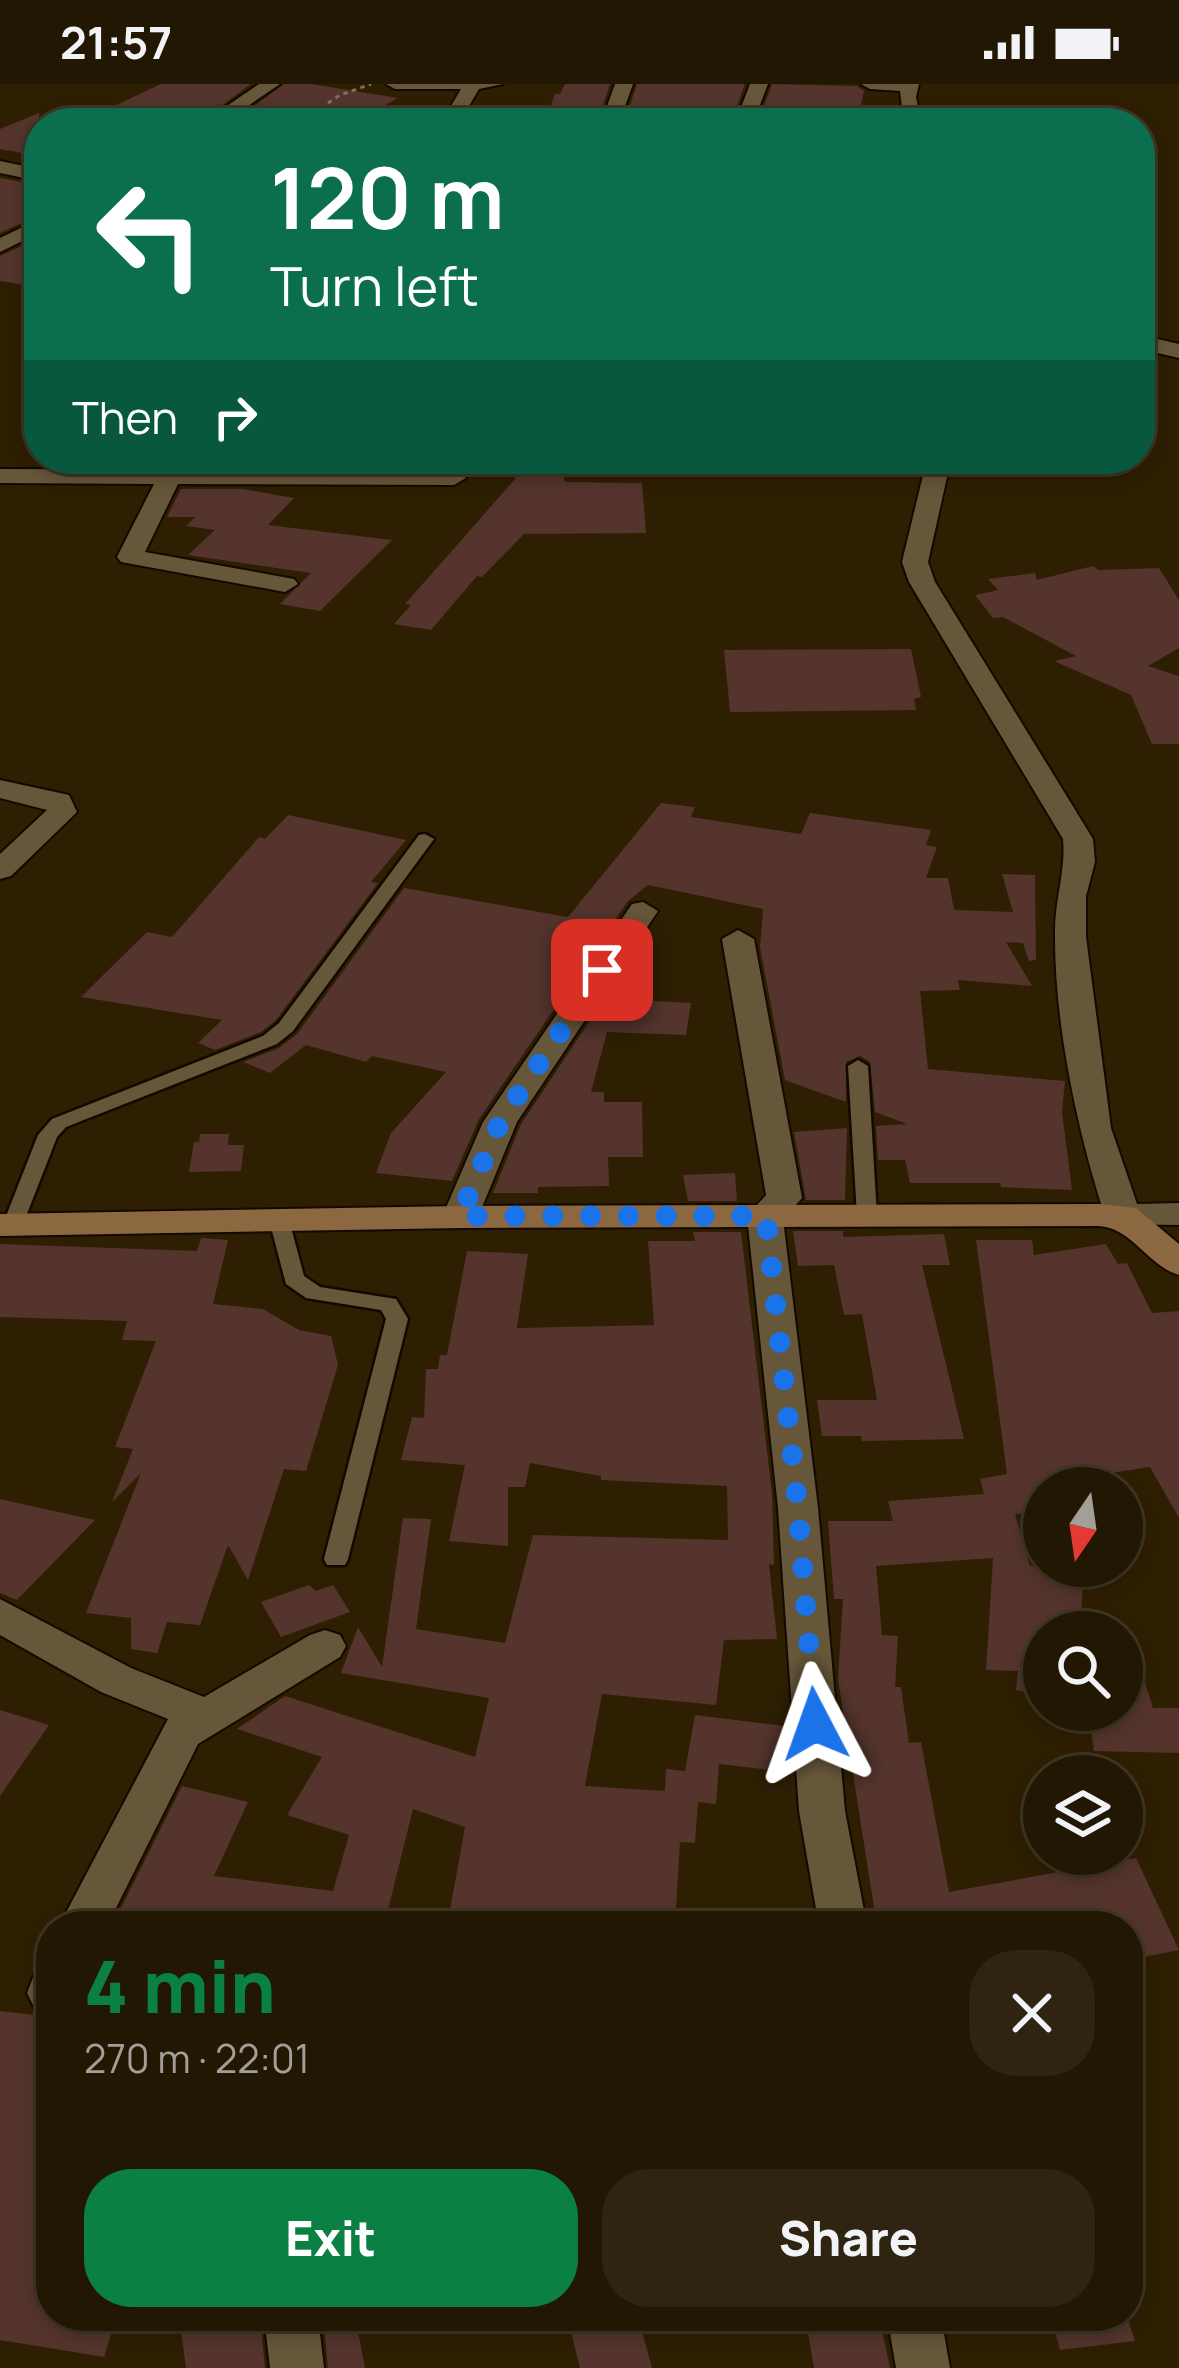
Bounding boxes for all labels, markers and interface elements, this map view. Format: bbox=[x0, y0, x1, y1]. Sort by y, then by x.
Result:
text: 21:57 bbox=[60, 11, 172, 73]
text: 120 m bbox=[270, 139, 504, 254]
icon: left bbox=[72, 156, 228, 312]
text: Turn left bbox=[270, 248, 479, 322]
icon: right bbox=[202, 384, 268, 450]
text: Then bbox=[72, 386, 178, 448]
pin bbox=[551, 919, 653, 1021]
icon: arrive bbox=[569, 937, 635, 1003]
north arrow bbox=[1023, 1467, 1143, 1587]
map controls bbox=[1023, 1467, 1143, 1875]
button: search bbox=[1023, 1611, 1143, 1731]
position arrow bbox=[752, 1661, 878, 1787]
button: layers bbox=[1023, 1755, 1143, 1875]
text: 4 min bbox=[84, 1936, 276, 2035]
button: close bbox=[969, 1950, 1095, 2076]
text: 270 m · 22:01 bbox=[84, 2031, 310, 2085]
button: Exit bbox=[84, 2169, 578, 2307]
button: Share bbox=[602, 2169, 1095, 2307]

